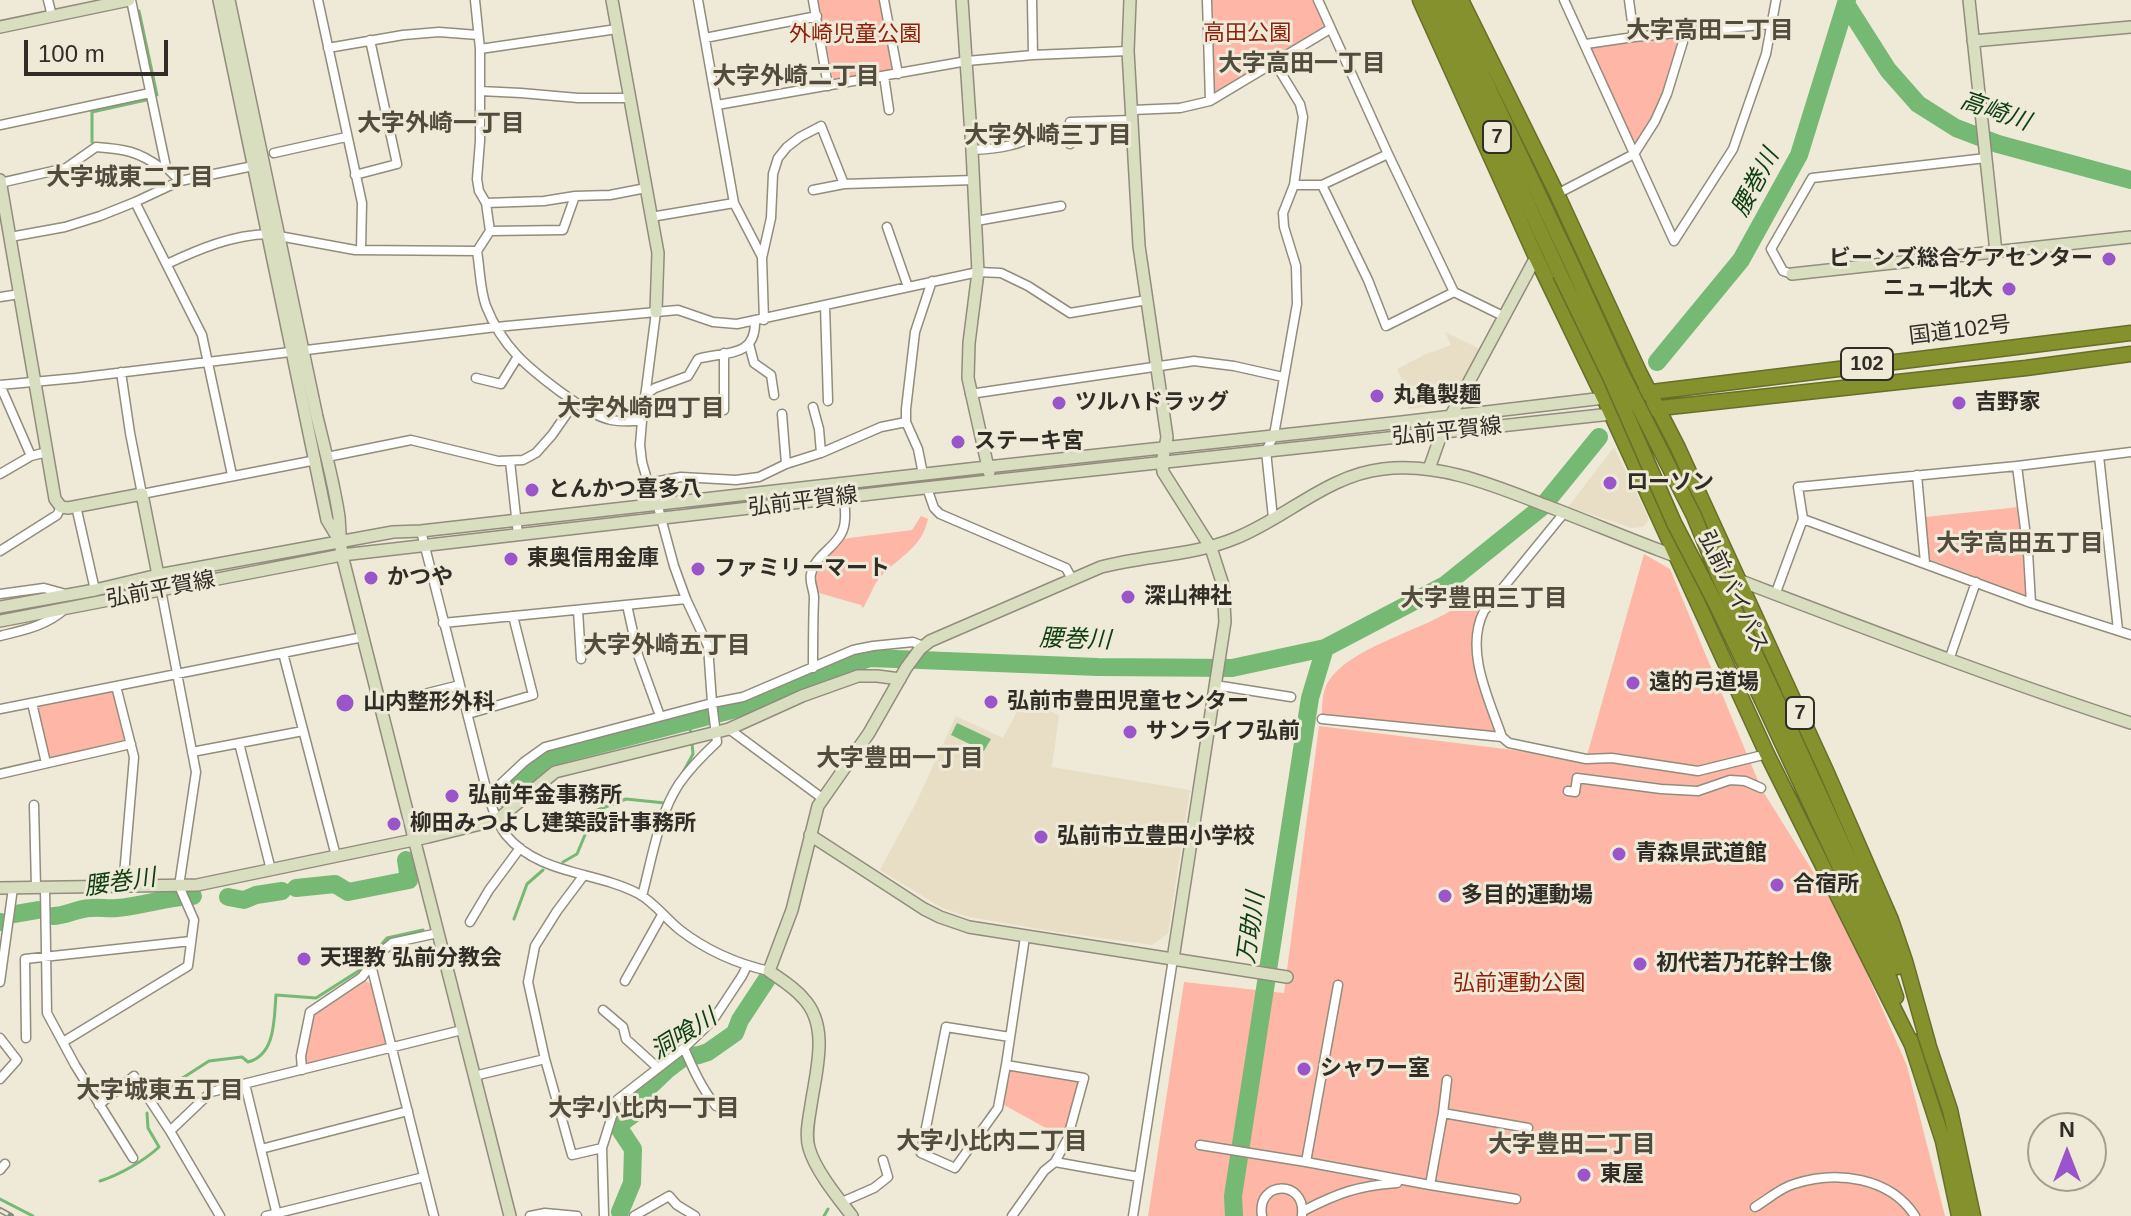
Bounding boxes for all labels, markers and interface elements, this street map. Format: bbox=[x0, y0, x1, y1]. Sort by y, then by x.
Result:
district label: 大字高田二丁目 bbox=[1626, 17, 1794, 45]
park label: 高田公園 bbox=[1203, 21, 1291, 47]
park label: 外崎児童公園 bbox=[789, 22, 921, 48]
scale bar bbox=[28, 24, 172, 74]
text: 100 m bbox=[38, 40, 105, 67]
district label: 大字高田一丁目 bbox=[1218, 50, 1386, 78]
district label: 大字外崎二丁目 bbox=[712, 63, 880, 91]
water label: 高崎川 bbox=[1956, 87, 2034, 137]
district label: 大字外崎一丁目 bbox=[357, 110, 525, 138]
road number: 7 bbox=[1483, 121, 1511, 153]
district label: 大字外崎三丁目 bbox=[964, 122, 1132, 150]
water label: 腰巻川 bbox=[1726, 144, 1786, 222]
district label: 大字城東二丁目 bbox=[46, 164, 214, 192]
place label: ビーンズ総合ケアセンター bbox=[1829, 246, 2093, 272]
marker: ビーンズ総合ケアセンター bbox=[2100, 250, 2118, 268]
place label: ニュー北大 bbox=[1883, 276, 1993, 302]
marker: ニュー北大 bbox=[2000, 280, 2018, 298]
street label: 国道102号 bbox=[1907, 312, 2013, 350]
road number: 102 bbox=[1841, 348, 1893, 380]
place label: 丸亀製麺 bbox=[1393, 383, 1481, 409]
marker: 丸亀製麺 bbox=[1368, 387, 1386, 405]
place label: ツルハドラッグ bbox=[1075, 390, 1229, 416]
place label: 吉野家 bbox=[1975, 390, 2041, 416]
marker: ツルハドラッグ bbox=[1050, 394, 1068, 412]
marker: 吉野家 bbox=[1950, 394, 1968, 412]
district label: 大字外崎四丁目 bbox=[557, 395, 725, 423]
street label: 弘前平賀線 bbox=[1391, 413, 1503, 451]
place label: ステーキ宮 bbox=[974, 429, 1084, 455]
marker: ステーキ宮 bbox=[949, 433, 967, 451]
place label: ローソン bbox=[1626, 470, 1714, 496]
marker: ローソン bbox=[1601, 474, 1619, 492]
place label: とんかつ喜多八 bbox=[548, 477, 702, 503]
marker: とんかつ喜多八 bbox=[523, 481, 541, 499]
street label: 弘前平賀線 bbox=[747, 482, 859, 522]
street label: 弘前バイパス bbox=[1692, 527, 1774, 657]
district label: 大字高田五丁目 bbox=[1936, 530, 2104, 558]
place label: 東奥信用金庫 bbox=[527, 546, 659, 572]
marker: 東奥信用金庫 bbox=[502, 550, 520, 568]
place label: ファミリーマート bbox=[714, 556, 890, 582]
marker: ファミリーマート bbox=[689, 560, 707, 578]
place label: かつや bbox=[387, 565, 453, 591]
street label: 弘前平賀線 bbox=[104, 567, 218, 613]
marker: かつや bbox=[362, 569, 380, 587]
place label: 深山神社 bbox=[1144, 584, 1232, 610]
district label: 大字豊田三丁目 bbox=[1400, 585, 1568, 613]
marker: 深山神社 bbox=[1119, 588, 1137, 606]
water label: 腰巻川 bbox=[1039, 624, 1111, 656]
district label: 大字外崎五丁目 bbox=[583, 632, 751, 660]
place label: 遠的弓道場 bbox=[1649, 670, 1759, 696]
marker: 遠的弓道場 bbox=[1624, 674, 1642, 692]
place label: 弘前市豊田児童センター bbox=[1007, 689, 1249, 715]
place label: 山内整形外科 bbox=[363, 690, 495, 716]
marker: 山内整形外科 bbox=[334, 692, 356, 714]
marker: 弘前市豊田児童センター bbox=[982, 693, 1000, 711]
road number: 7 bbox=[1786, 697, 1814, 729]
place label: サンライフ弘前 bbox=[1146, 719, 1300, 745]
marker: サンライフ弘前 bbox=[1121, 723, 1139, 741]
district label: 大字豊田一丁目 bbox=[816, 745, 984, 773]
place label: 弘前年金事務所 bbox=[468, 783, 622, 809]
marker: 弘前年金事務所 bbox=[443, 787, 461, 805]
place label: 柳田みつよし建築設計事務所 bbox=[410, 811, 696, 837]
marker: 柳田みつよし建築設計事務所 bbox=[385, 815, 403, 833]
place label: 弘前市立豊田小学校 bbox=[1057, 824, 1255, 850]
marker: 弘前市立豊田小学校 bbox=[1032, 828, 1050, 846]
place label: 青森県武道館 bbox=[1635, 841, 1767, 867]
marker: 青森県武道館 bbox=[1610, 845, 1628, 863]
water label: 腰巻川 bbox=[82, 864, 158, 902]
place label: 合宿所 bbox=[1793, 872, 1859, 898]
marker: 合宿所 bbox=[1768, 876, 1786, 894]
place label: 多目的運動場 bbox=[1461, 883, 1593, 909]
marker: 多目的運動場 bbox=[1436, 887, 1454, 905]
water label: 万助川 bbox=[1233, 890, 1271, 966]
place label: 天理教 弘前分教会 bbox=[320, 946, 502, 972]
marker: 天理教 弘前分教会 bbox=[295, 950, 313, 968]
place label: 初代若乃花幹士像 bbox=[1656, 951, 1832, 977]
marker: 初代若乃花幹士像 bbox=[1631, 955, 1649, 973]
park label: 弘前運動公園 bbox=[1453, 971, 1585, 997]
water label: 洞喰川 bbox=[646, 1004, 722, 1066]
place label: シャワー室 bbox=[1320, 1056, 1430, 1082]
marker: シャワー室 bbox=[1295, 1060, 1313, 1078]
district label: 大字城東五丁目 bbox=[76, 1077, 244, 1105]
district label: 大字小比内一丁目 bbox=[548, 1095, 740, 1123]
north arrow bbox=[2027, 1112, 2107, 1192]
text: N bbox=[2059, 1117, 2075, 1142]
district label: 大字小比内二丁目 bbox=[896, 1128, 1088, 1156]
district label: 大字豊田二丁目 bbox=[1488, 1131, 1656, 1159]
place label: 東屋 bbox=[1600, 1162, 1644, 1188]
marker: 東屋 bbox=[1575, 1166, 1593, 1184]

